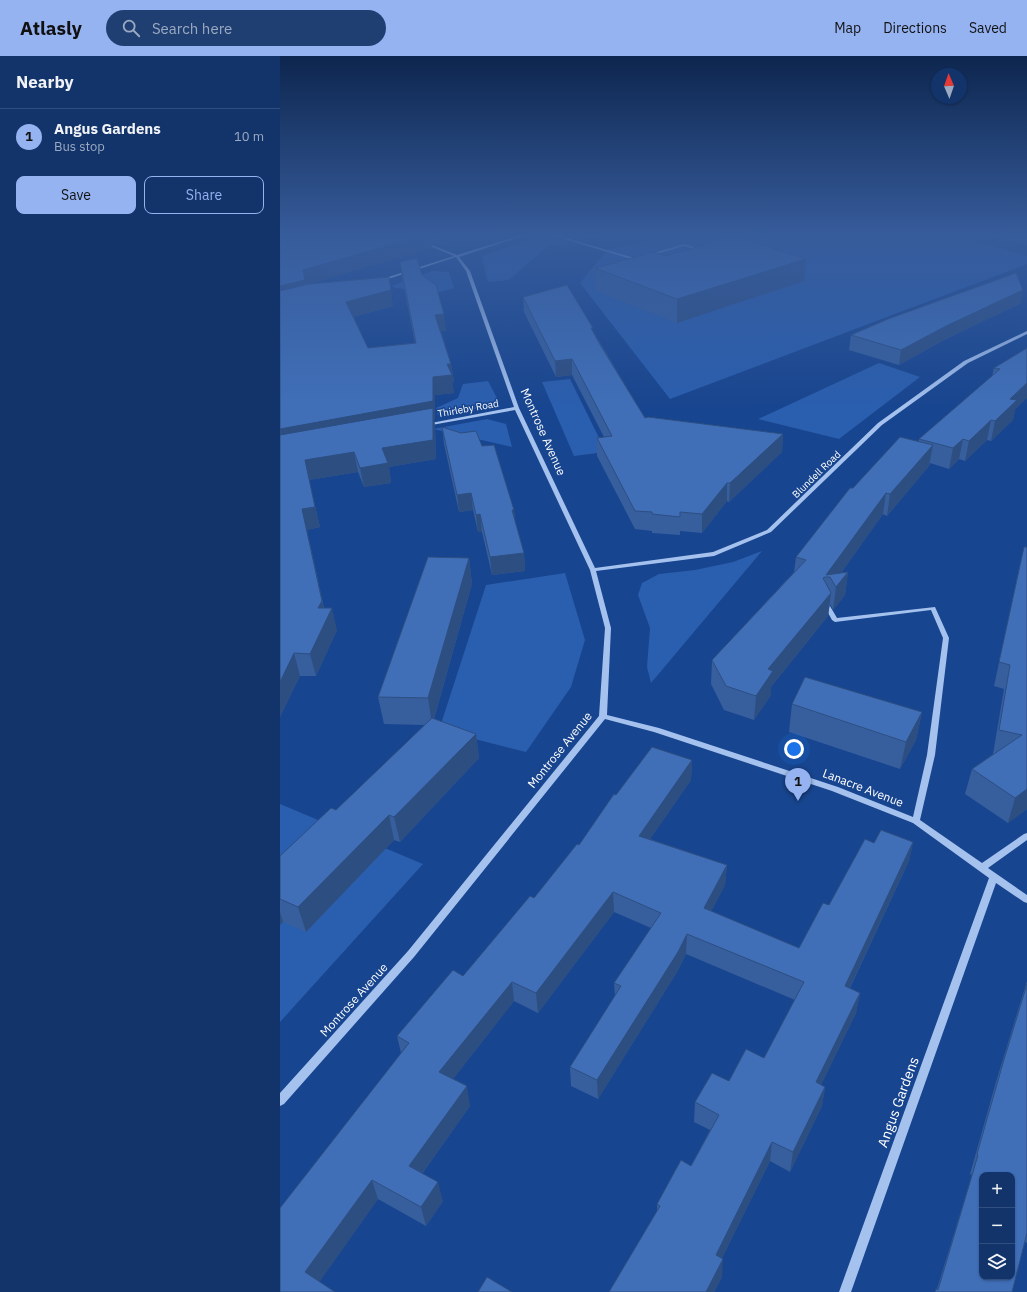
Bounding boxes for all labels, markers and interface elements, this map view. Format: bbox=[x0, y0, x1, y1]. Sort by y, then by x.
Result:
search box bbox=[106, 10, 386, 46]
text: Atlasly bbox=[20, 16, 82, 40]
icon: search bbox=[120, 17, 142, 39]
text: Search here bbox=[152, 19, 232, 38]
text: Map bbox=[834, 19, 861, 37]
text: Directions bbox=[883, 19, 947, 37]
text: Saved bbox=[969, 19, 1007, 37]
north arrow bbox=[931, 68, 967, 104]
text: Nearby bbox=[16, 71, 74, 93]
text: Angus Gardens bbox=[54, 119, 161, 138]
text: 1 bbox=[25, 128, 33, 145]
text: 10 m bbox=[234, 128, 264, 145]
text: Bus stop bbox=[54, 138, 105, 155]
button: Save bbox=[16, 176, 136, 214]
button: Share bbox=[144, 176, 264, 214]
street label: Montrose Avenue bbox=[518, 386, 570, 478]
street label: Thirleby Road bbox=[436, 397, 500, 420]
street label: Blundell Road bbox=[789, 448, 843, 501]
street label: Montrose Avenue bbox=[524, 708, 595, 791]
your location bbox=[784, 739, 804, 759]
street label: Lanacre Avenue bbox=[821, 765, 906, 810]
pin: 1 bbox=[785, 768, 811, 801]
street label: Montrose Avenue bbox=[317, 959, 391, 1040]
street label: Angus Gardens bbox=[873, 1054, 923, 1150]
map controls bbox=[979, 1172, 1015, 1280]
button: + bbox=[979, 1172, 1015, 1208]
button: − bbox=[979, 1208, 1015, 1244]
button: layers bbox=[979, 1244, 1015, 1280]

